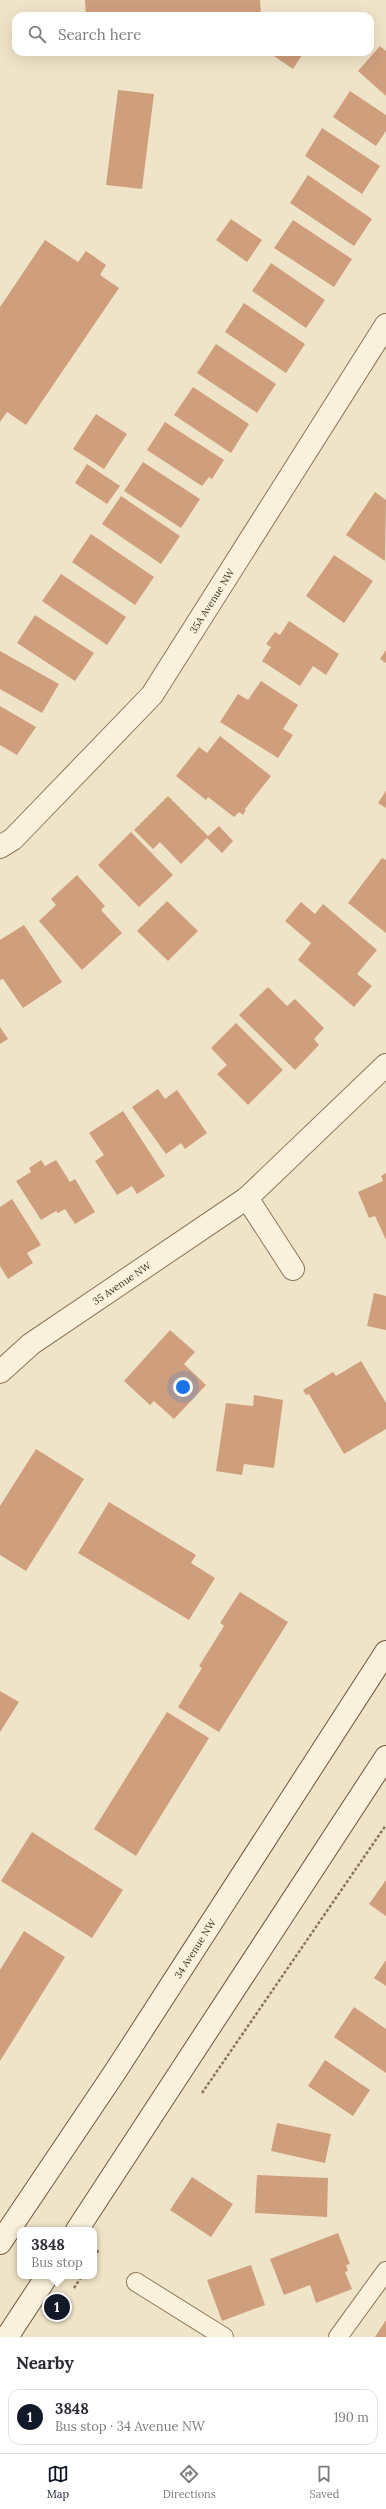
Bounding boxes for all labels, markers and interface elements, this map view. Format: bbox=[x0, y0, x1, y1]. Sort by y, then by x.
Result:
search box bbox=[12, 12, 374, 56]
icon: search bbox=[26, 23, 48, 45]
text: Search here bbox=[58, 25, 141, 44]
street label: 35A Avenue NW bbox=[186, 565, 238, 635]
street label: 35 Avenue NW bbox=[90, 1258, 154, 1307]
your location bbox=[173, 1377, 193, 1397]
street label: 34 Avenue NW bbox=[171, 1916, 219, 1981]
popup bbox=[17, 2227, 97, 2279]
text: 3848 bbox=[31, 2235, 65, 2254]
text: Bus stop bbox=[31, 2254, 83, 2271]
pin: 1 bbox=[44, 2292, 70, 2322]
text: Nearby bbox=[16, 2352, 74, 2374]
text: 3848 bbox=[55, 2399, 89, 2418]
text: 1 bbox=[27, 2409, 33, 2426]
text: 190 m bbox=[334, 2409, 369, 2426]
text: Bus stop · 34 Avenue NW bbox=[55, 2418, 205, 2435]
tab: Map bbox=[47, 2463, 69, 2501]
tab: Directions bbox=[163, 2463, 216, 2501]
tab: Saved bbox=[309, 2463, 339, 2501]

